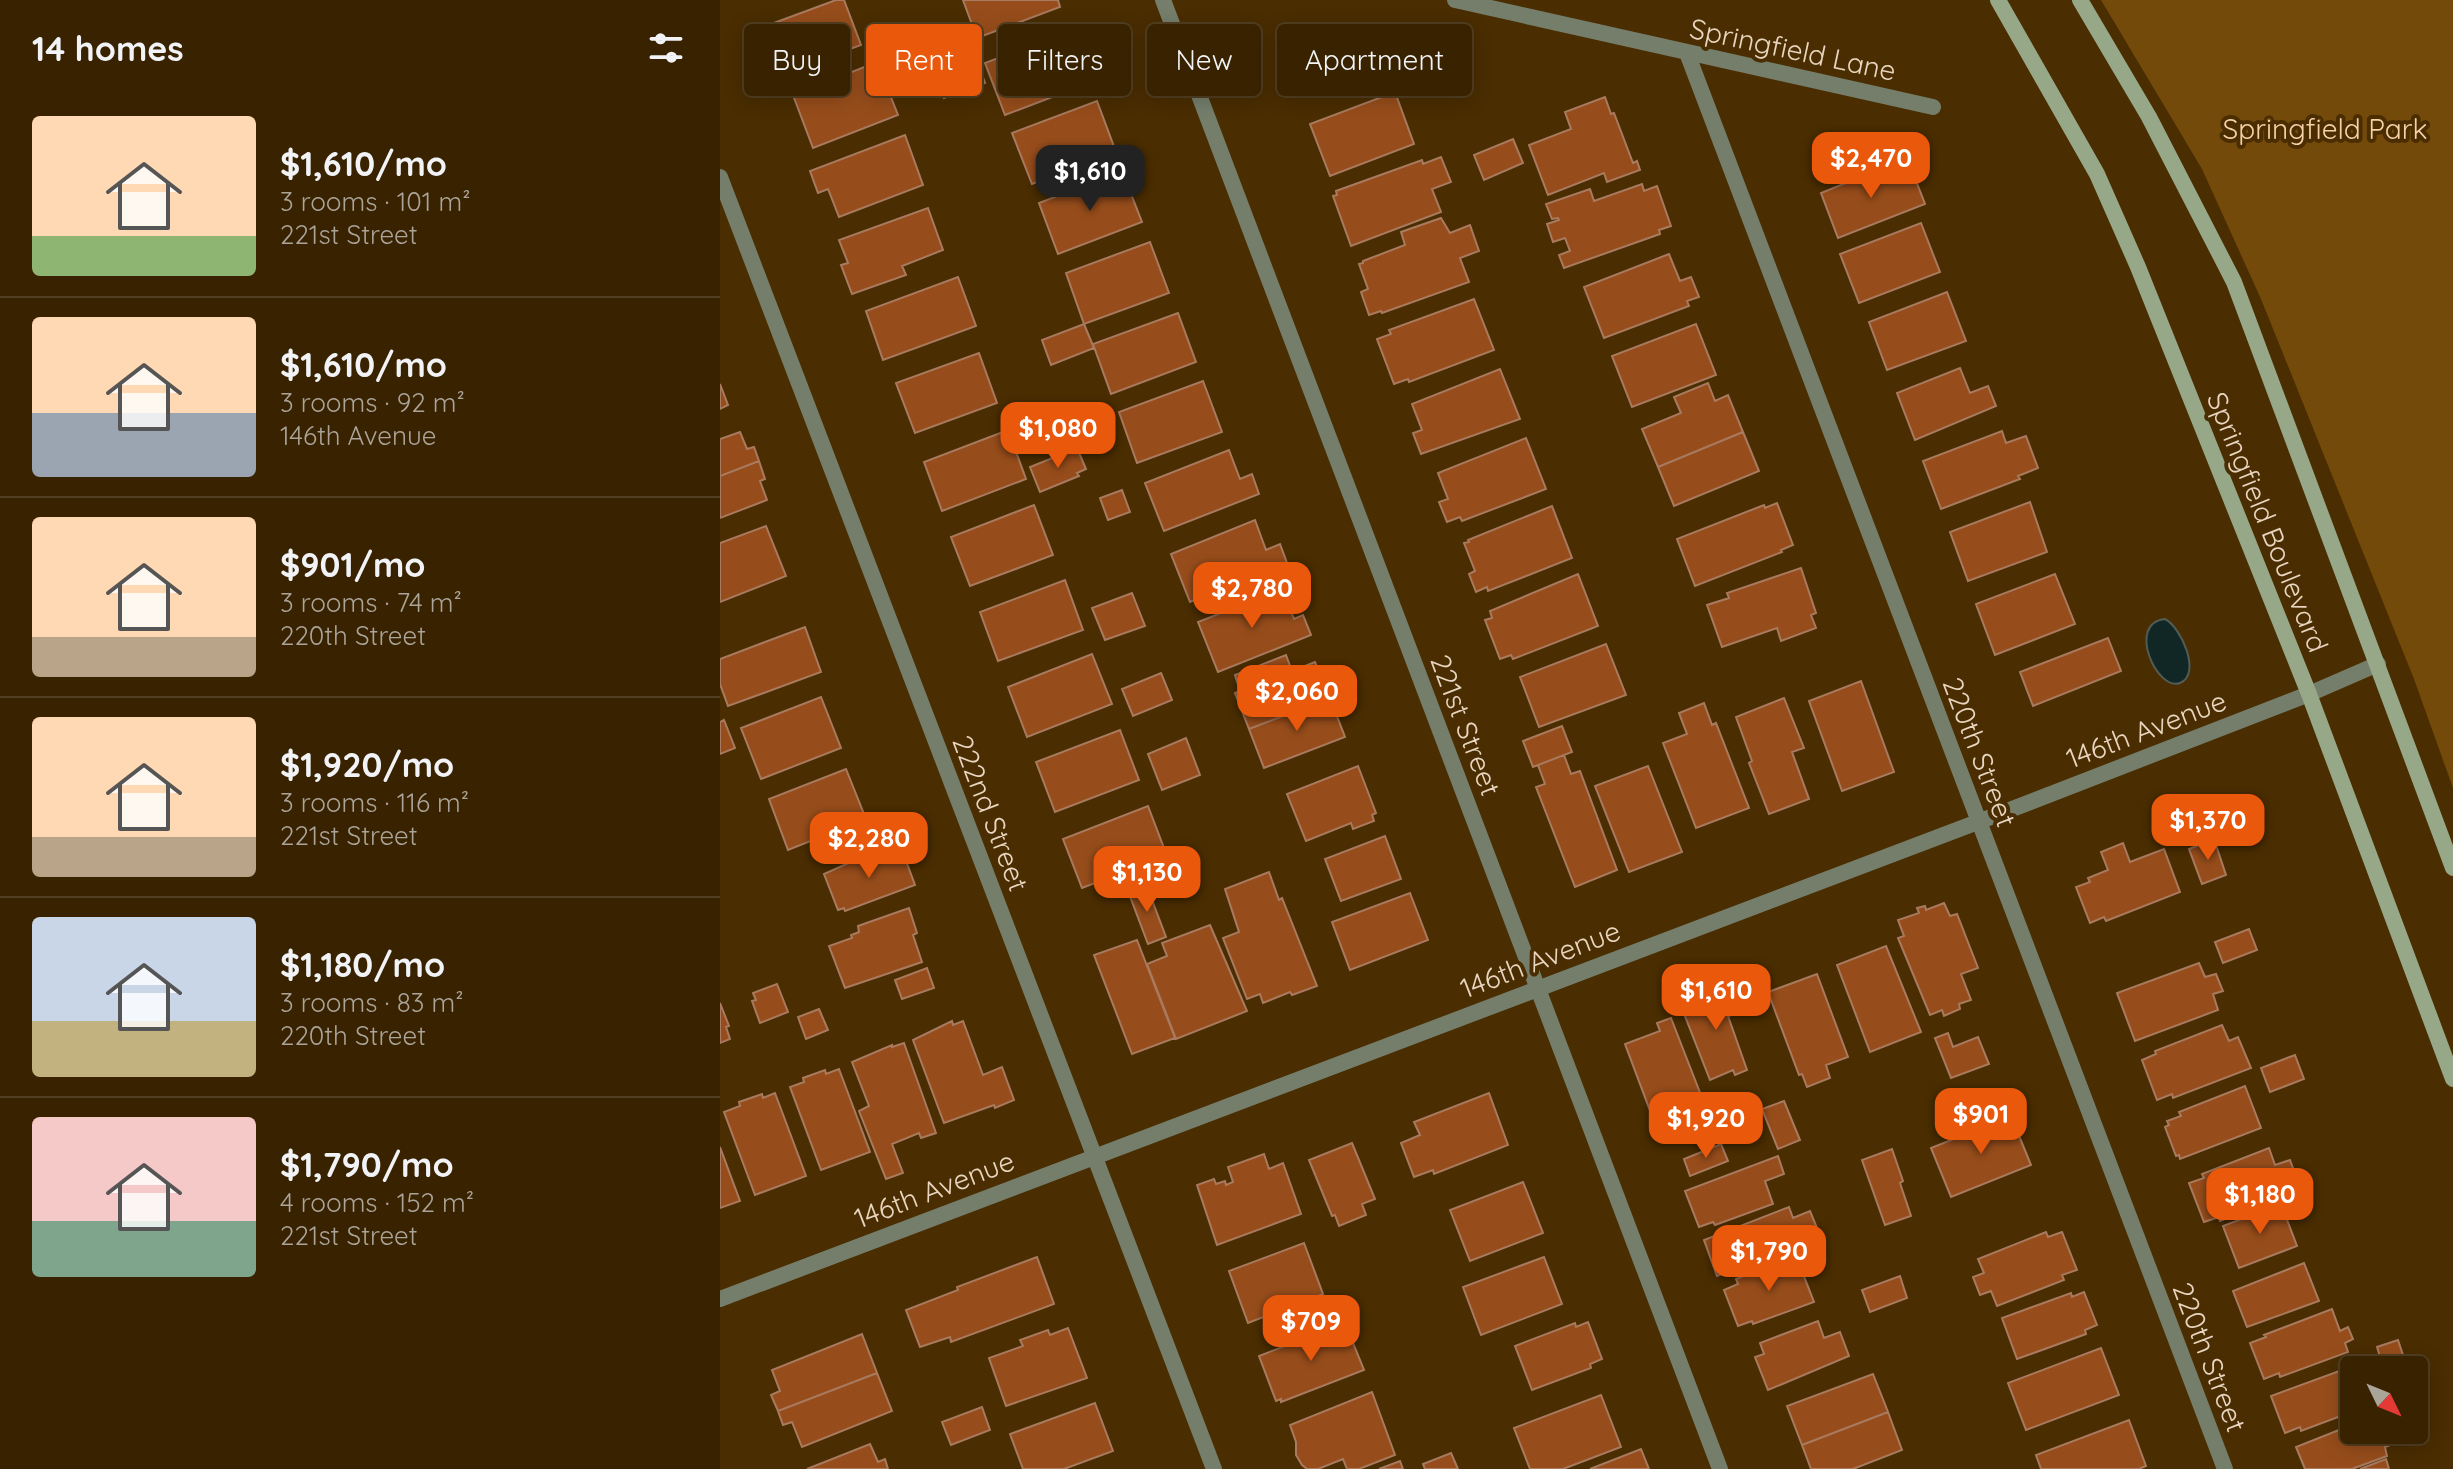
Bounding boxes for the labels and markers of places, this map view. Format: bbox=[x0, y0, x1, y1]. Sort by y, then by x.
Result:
pin: $2,470 bbox=[1806, 132, 1936, 200]
pin: $1,610 bbox=[1025, 145, 1155, 213]
pin: $1,080 bbox=[993, 402, 1123, 470]
pin: $2,780 bbox=[1187, 562, 1317, 630]
pin: $2,060 bbox=[1232, 665, 1362, 733]
pin: $1,370 bbox=[2143, 794, 2273, 862]
pin: $2,280 bbox=[804, 812, 934, 880]
pin: $1,130 bbox=[1082, 846, 1212, 914]
pin: $1,610 bbox=[1651, 964, 1781, 1032]
pin: $901 bbox=[1934, 1088, 2028, 1156]
pin: $1,920 bbox=[1641, 1092, 1771, 1160]
pin: $1,180 bbox=[2195, 1168, 2325, 1236]
pin: $1,790 bbox=[1704, 1225, 1834, 1293]
pin: $709 bbox=[1264, 1295, 1358, 1363]

